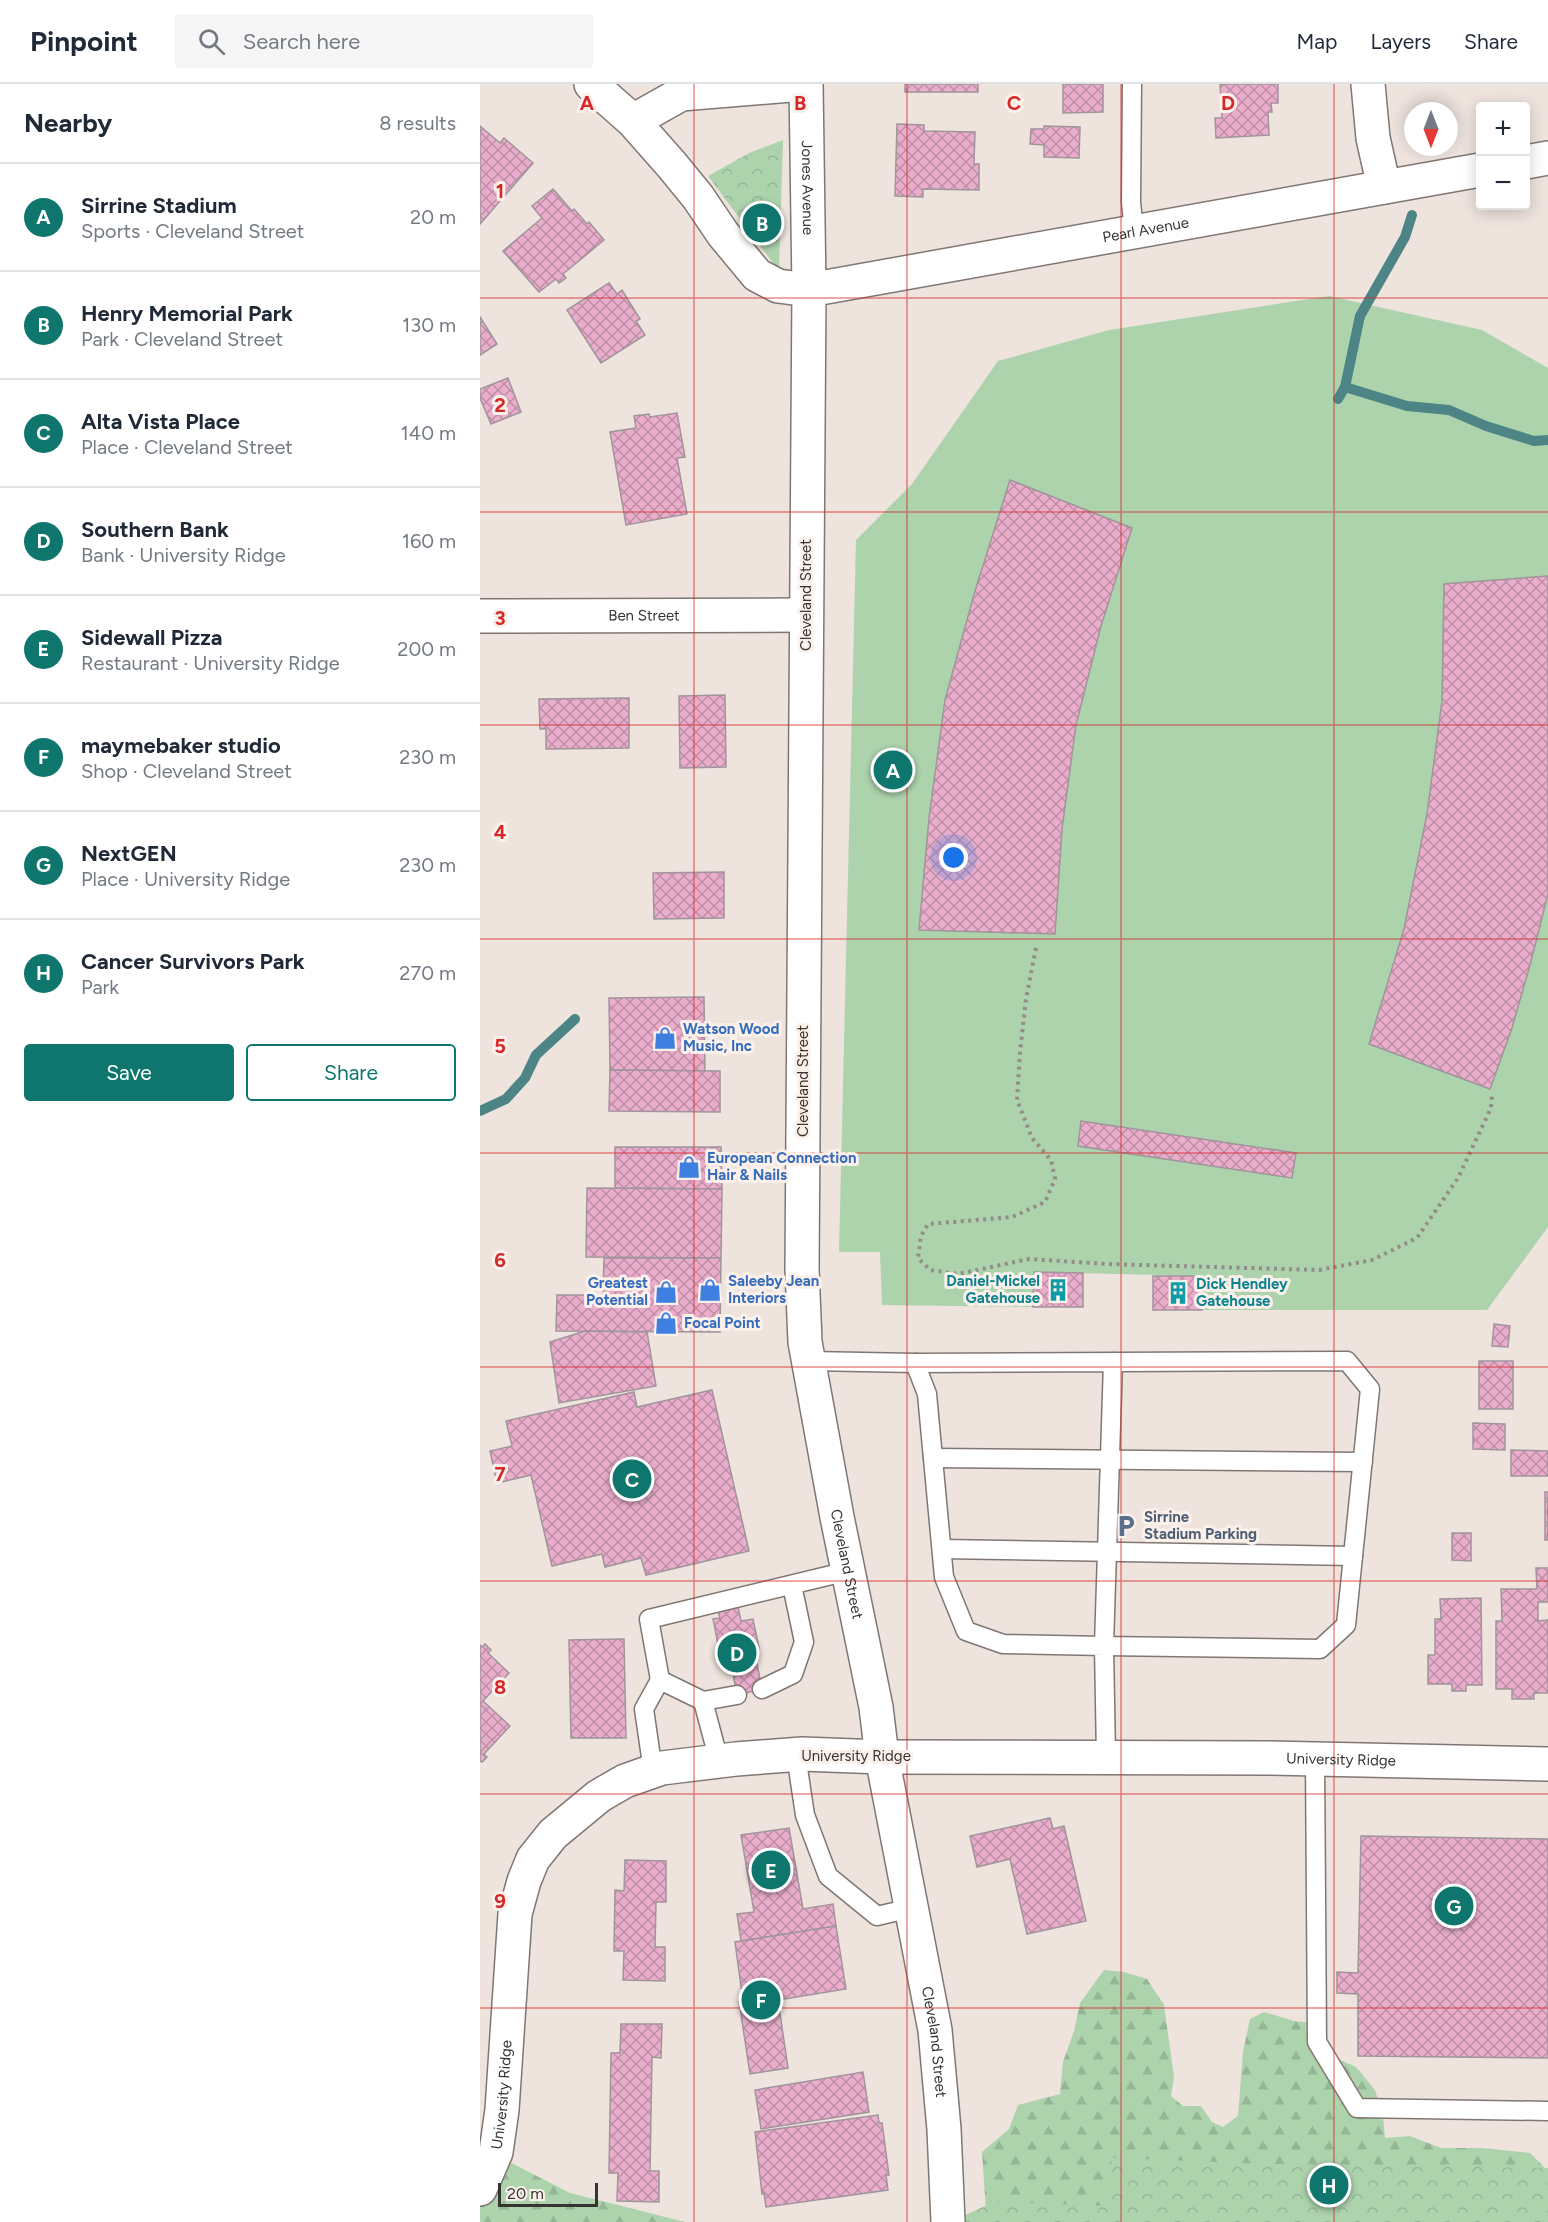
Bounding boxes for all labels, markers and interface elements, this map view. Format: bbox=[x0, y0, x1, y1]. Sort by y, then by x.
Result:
search box bbox=[174, 14, 594, 68]
text: Pinpoint bbox=[30, 24, 138, 58]
icon: search bbox=[195, 25, 228, 58]
text: Search here bbox=[243, 28, 360, 55]
text: Map bbox=[1297, 29, 1337, 54]
text: Layers bbox=[1370, 29, 1431, 54]
text: Share bbox=[1464, 29, 1518, 54]
text: A bbox=[580, 91, 595, 115]
text: B bbox=[794, 91, 806, 115]
text: C bbox=[1007, 91, 1021, 115]
text: D bbox=[1221, 91, 1235, 115]
north arrow bbox=[1404, 102, 1458, 156]
map controls bbox=[1476, 102, 1530, 210]
button: + bbox=[1476, 102, 1530, 156]
text: Nearby bbox=[24, 107, 112, 139]
text: 8 results bbox=[379, 111, 456, 135]
street label: Jones Avenue bbox=[798, 141, 817, 235]
button: − bbox=[1476, 156, 1530, 210]
text: 1 bbox=[496, 179, 504, 203]
text: Sirrine Stadium bbox=[81, 192, 237, 219]
pin: B bbox=[742, 200, 782, 246]
text: A bbox=[36, 205, 51, 229]
text: 20 m bbox=[410, 205, 456, 229]
street label: Pearl Avenue bbox=[1101, 213, 1190, 246]
text: Sports · Cleveland Street bbox=[81, 219, 304, 243]
text: Henry Memorial Park bbox=[81, 300, 293, 327]
text: B bbox=[37, 313, 50, 337]
text: 130 m bbox=[402, 313, 456, 337]
text: Park · Cleveland Street bbox=[81, 327, 283, 351]
text: 2 bbox=[494, 393, 506, 417]
text: Alta Vista Place bbox=[81, 408, 240, 435]
text: C bbox=[36, 421, 51, 445]
text: 140 m bbox=[401, 421, 456, 445]
text: Place · Cleveland Street bbox=[81, 435, 293, 459]
text: Southern Bank bbox=[81, 516, 229, 543]
text: D bbox=[37, 529, 51, 553]
text: 160 m bbox=[402, 529, 456, 553]
street label: Cleveland Street bbox=[797, 539, 815, 651]
text: Bank · University Ridge bbox=[81, 543, 286, 567]
text: 3 bbox=[494, 606, 506, 630]
street label: Ben Street bbox=[608, 606, 680, 625]
text: Sidewall Pizza bbox=[81, 624, 222, 651]
text: E bbox=[38, 637, 49, 661]
text: 200 m bbox=[397, 637, 456, 661]
text: Restaurant · University Ridge bbox=[81, 651, 340, 675]
text: maymebaker studio bbox=[81, 732, 281, 759]
text: F bbox=[38, 745, 49, 769]
text: 230 m bbox=[399, 745, 456, 769]
pin: A bbox=[874, 748, 912, 792]
text: Shop · Cleveland Street bbox=[81, 759, 292, 783]
text: 4 bbox=[494, 820, 507, 844]
text: NextGEN bbox=[81, 840, 177, 867]
your location bbox=[939, 843, 968, 872]
text: G bbox=[36, 853, 51, 877]
text: 230 m bbox=[399, 853, 456, 877]
text: Place · University Ridge bbox=[81, 867, 290, 891]
text: Cancer Survivors Park bbox=[81, 948, 305, 975]
text: H bbox=[36, 961, 51, 985]
text: 270 m bbox=[399, 961, 456, 985]
text: Park bbox=[81, 975, 119, 999]
place label: Watson Wood Music, Inc bbox=[683, 1020, 780, 1055]
shop icon: Watson Wood Music, Inc bbox=[652, 1025, 678, 1051]
street label: Cleveland Street bbox=[794, 1025, 812, 1137]
text: 5 bbox=[494, 1034, 506, 1058]
button: Save bbox=[24, 1044, 234, 1101]
button: Share bbox=[246, 1044, 456, 1101]
place label: European Connection Hair & Nails bbox=[707, 1149, 857, 1184]
shop icon: European Connection Hair & Nails bbox=[676, 1154, 702, 1180]
text: 6 bbox=[494, 1248, 506, 1272]
place label: Saleeby Jean Interiors bbox=[728, 1272, 819, 1307]
place label: Daniel-Mickel Gatehouse bbox=[946, 1272, 1041, 1307]
place label: Greatest Potential bbox=[586, 1274, 648, 1309]
place label: Dick Hendley Gatehouse bbox=[1196, 1275, 1288, 1310]
shop icon: Saleeby Jean Interiors bbox=[697, 1277, 723, 1303]
building icon: Daniel-Mickel Gatehouse bbox=[1045, 1277, 1071, 1303]
shop icon: Greatest Potential bbox=[653, 1279, 679, 1305]
building icon: Dick Hendley Gatehouse bbox=[1165, 1280, 1191, 1306]
shop icon: Focal Point bbox=[653, 1310, 679, 1336]
place label: Focal Point bbox=[684, 1314, 760, 1332]
pin: C bbox=[612, 1456, 652, 1502]
text: 7 bbox=[494, 1462, 506, 1486]
street label: Cleveland Street bbox=[827, 1508, 867, 1621]
place label: Sirrine Stadium Parking bbox=[1144, 1508, 1257, 1543]
parking icon: Sirrine Stadium Parking bbox=[1113, 1513, 1139, 1539]
pin: D bbox=[718, 1630, 756, 1676]
text: 8 bbox=[494, 1675, 506, 1699]
street label: University Ridge bbox=[801, 1747, 911, 1765]
street label: University Ridge bbox=[1286, 1749, 1396, 1770]
pin: E bbox=[752, 1848, 790, 1892]
pin: G bbox=[1434, 1884, 1474, 1928]
text: 9 bbox=[494, 1889, 506, 1913]
pin: F bbox=[742, 1978, 780, 2022]
street label: Cleveland Street bbox=[918, 1985, 950, 2099]
street label: University Ridge bbox=[487, 2039, 516, 2151]
pin: H bbox=[1310, 2162, 1348, 2208]
scale bar bbox=[498, 2180, 598, 2208]
text: 20 m bbox=[507, 2184, 544, 2203]

